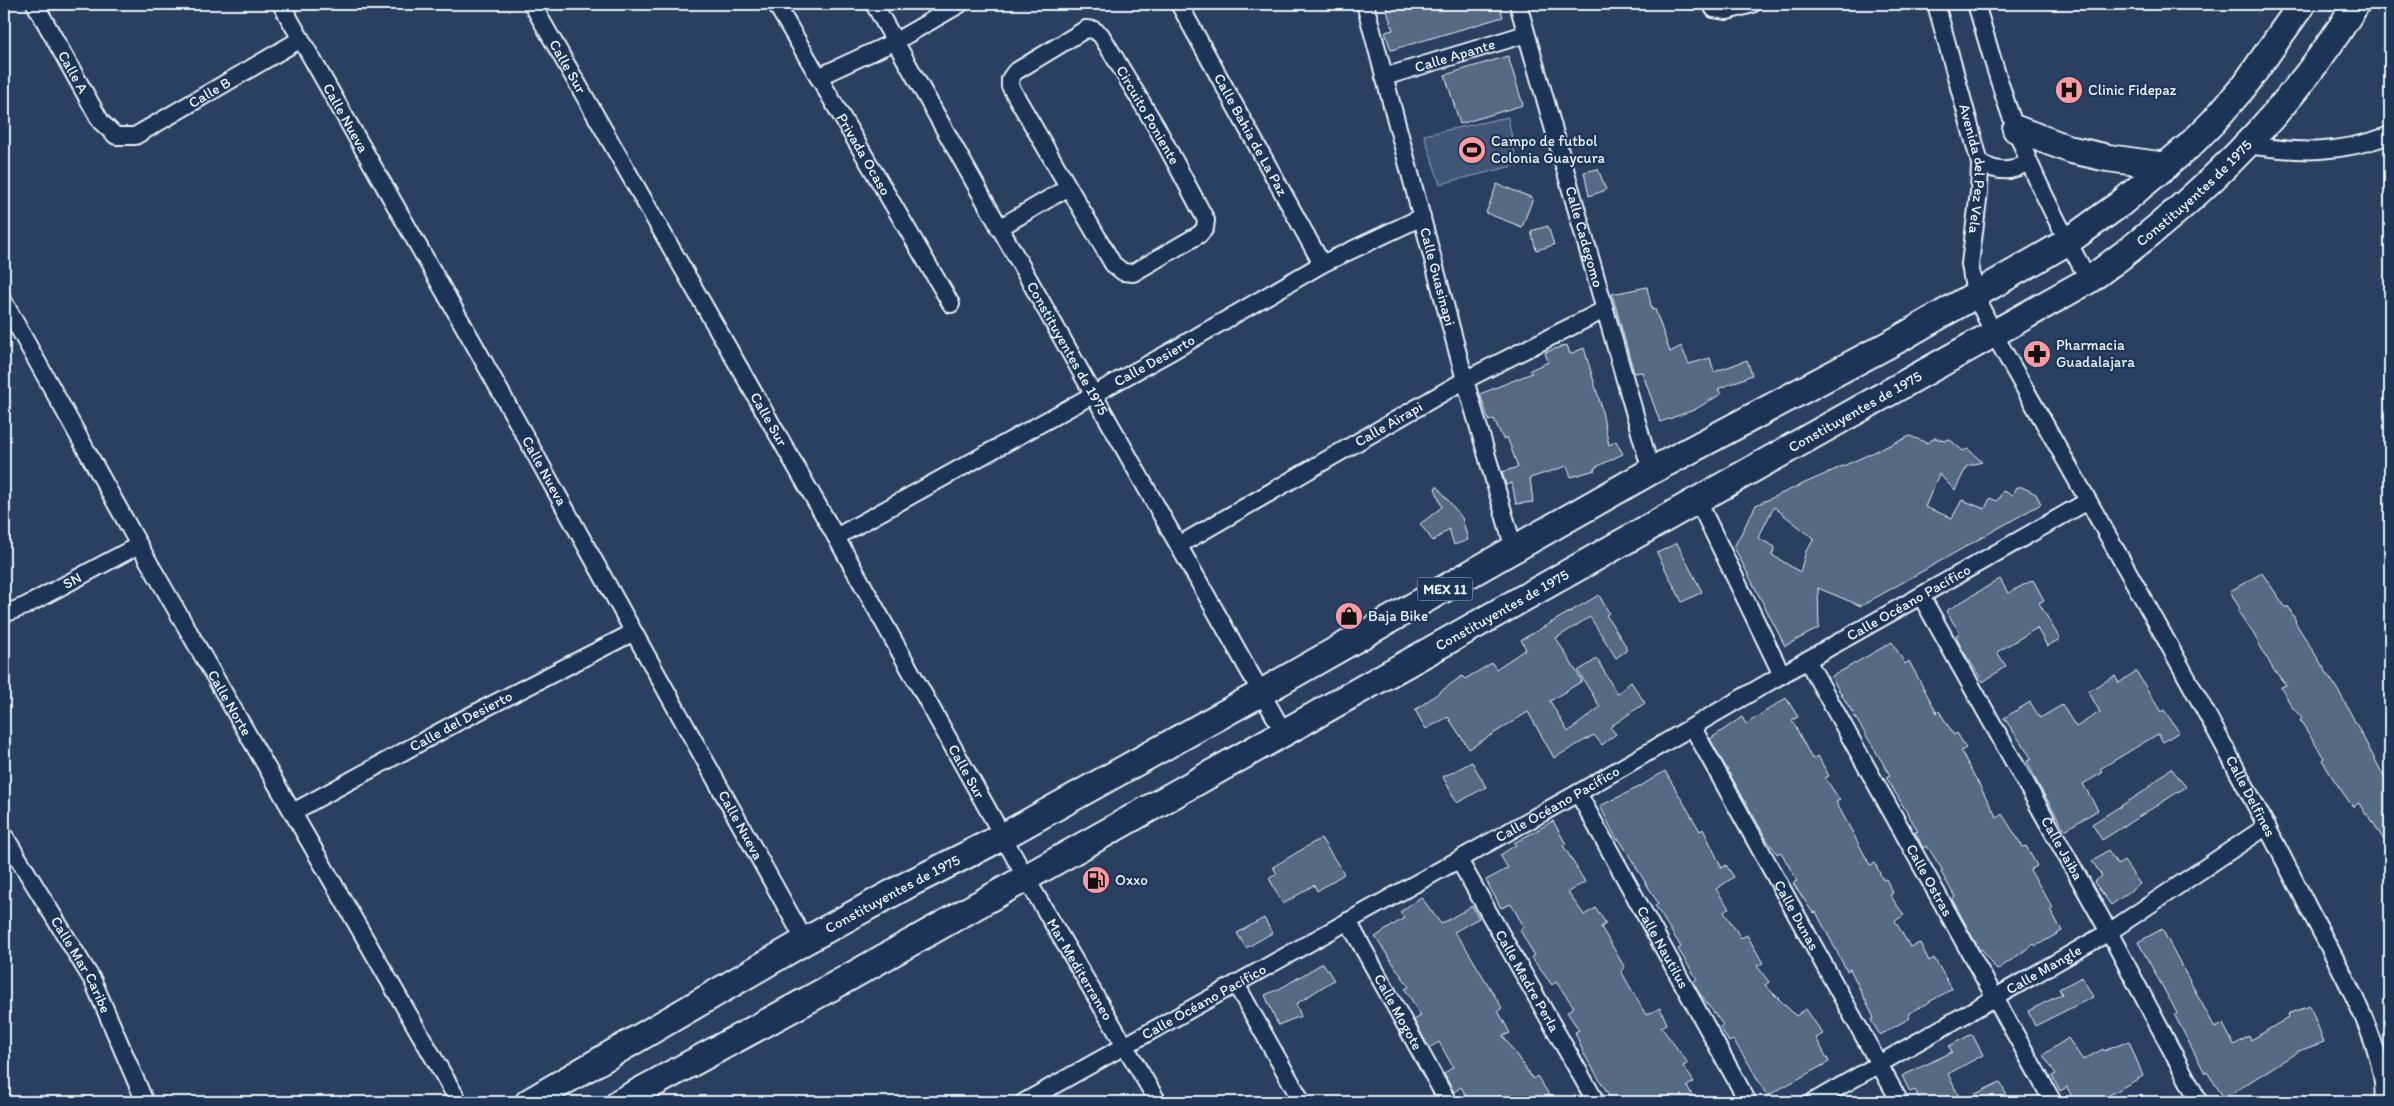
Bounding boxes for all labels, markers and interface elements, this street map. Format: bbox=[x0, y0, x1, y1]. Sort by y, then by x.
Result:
street label: Calle Apante bbox=[1412, 35, 1497, 76]
street label: Calle Sur bbox=[545, 36, 590, 97]
street label: Calle A bbox=[54, 48, 92, 97]
street label: Circuito Poniente bbox=[1112, 62, 1184, 168]
street label: Calle Bahia de La Paz bbox=[1210, 70, 1292, 199]
street label: Calle B bbox=[185, 73, 234, 112]
hospital icon: Clinic Fidepaz bbox=[2054, 75, 2084, 105]
street label: Calle Nueva bbox=[319, 80, 373, 156]
place label: Clinic Fidepaz bbox=[2088, 81, 2177, 99]
street label: Avenida del Pez Vela bbox=[1955, 102, 1989, 235]
street label: Privada Ocaso bbox=[833, 110, 895, 199]
place label: Campo de futbol Colonia Guaycura bbox=[1491, 132, 1606, 167]
sports icon: Campo de futbol Colonia Guaycura bbox=[1457, 135, 1487, 165]
street label: Constituyentes de 1975 bbox=[2132, 136, 2256, 250]
street label: Calle Cadegomo bbox=[1561, 184, 1607, 289]
street label: Calle Guasinapi bbox=[1416, 225, 1459, 328]
street label: Constituyentes de 1975 bbox=[1023, 278, 1112, 418]
street label: Calle Desierto bbox=[1111, 331, 1198, 390]
place label: Pharmacia Guadalajara bbox=[2056, 336, 2135, 371]
pharmacy icon: Pharmacia Guadalajara bbox=[2022, 339, 2052, 369]
street label: Constituyentes de 1975 bbox=[1785, 367, 1925, 456]
street label: Calle Sur bbox=[746, 389, 791, 449]
street label: Calle Airapi bbox=[1351, 397, 1426, 451]
street label: Calle Nueva bbox=[518, 433, 571, 509]
street label: Calle Océano Pacífico bbox=[1843, 560, 1974, 645]
street label: Constituyentes de 1975 bbox=[1432, 565, 1572, 655]
street label: SN bbox=[60, 568, 85, 593]
road number: MEX 11 bbox=[1418, 578, 1472, 600]
shop icon: Baja Bike bbox=[1334, 601, 1364, 631]
place label: Baja Bike bbox=[1368, 607, 1428, 625]
street label: Calle Norte bbox=[204, 667, 256, 739]
street label: Calle del Desierto bbox=[406, 687, 515, 756]
street label: Calle Sur bbox=[944, 741, 989, 802]
street label: Calle Delfines bbox=[2222, 752, 2280, 840]
street label: Calle Océano Pacífico bbox=[1492, 762, 1623, 846]
street label: Calle Nueva bbox=[714, 787, 767, 863]
street label: Calle Jaiba bbox=[2037, 813, 2087, 884]
street label: Calle Ostras bbox=[1902, 841, 1957, 920]
street label: Constituyentes de 1975 bbox=[822, 851, 963, 937]
fuel station icon: Oxxo bbox=[1081, 865, 1111, 895]
place label: Oxxo bbox=[1115, 871, 1148, 889]
street label: Calle Dunas bbox=[1770, 877, 1823, 954]
street label: Calle Nautilus bbox=[1633, 903, 1693, 992]
street label: Calle Mar Caribe bbox=[47, 913, 115, 1016]
street label: Mar Mediterraneo bbox=[1043, 915, 1117, 1024]
street label: Calle Madre Perla bbox=[1491, 927, 1564, 1035]
street label: Calle Mangle bbox=[2003, 941, 2085, 998]
street label: Calle Océano Pacífico bbox=[1139, 960, 1269, 1044]
street label: Calle Mogote bbox=[1370, 971, 1427, 1053]

